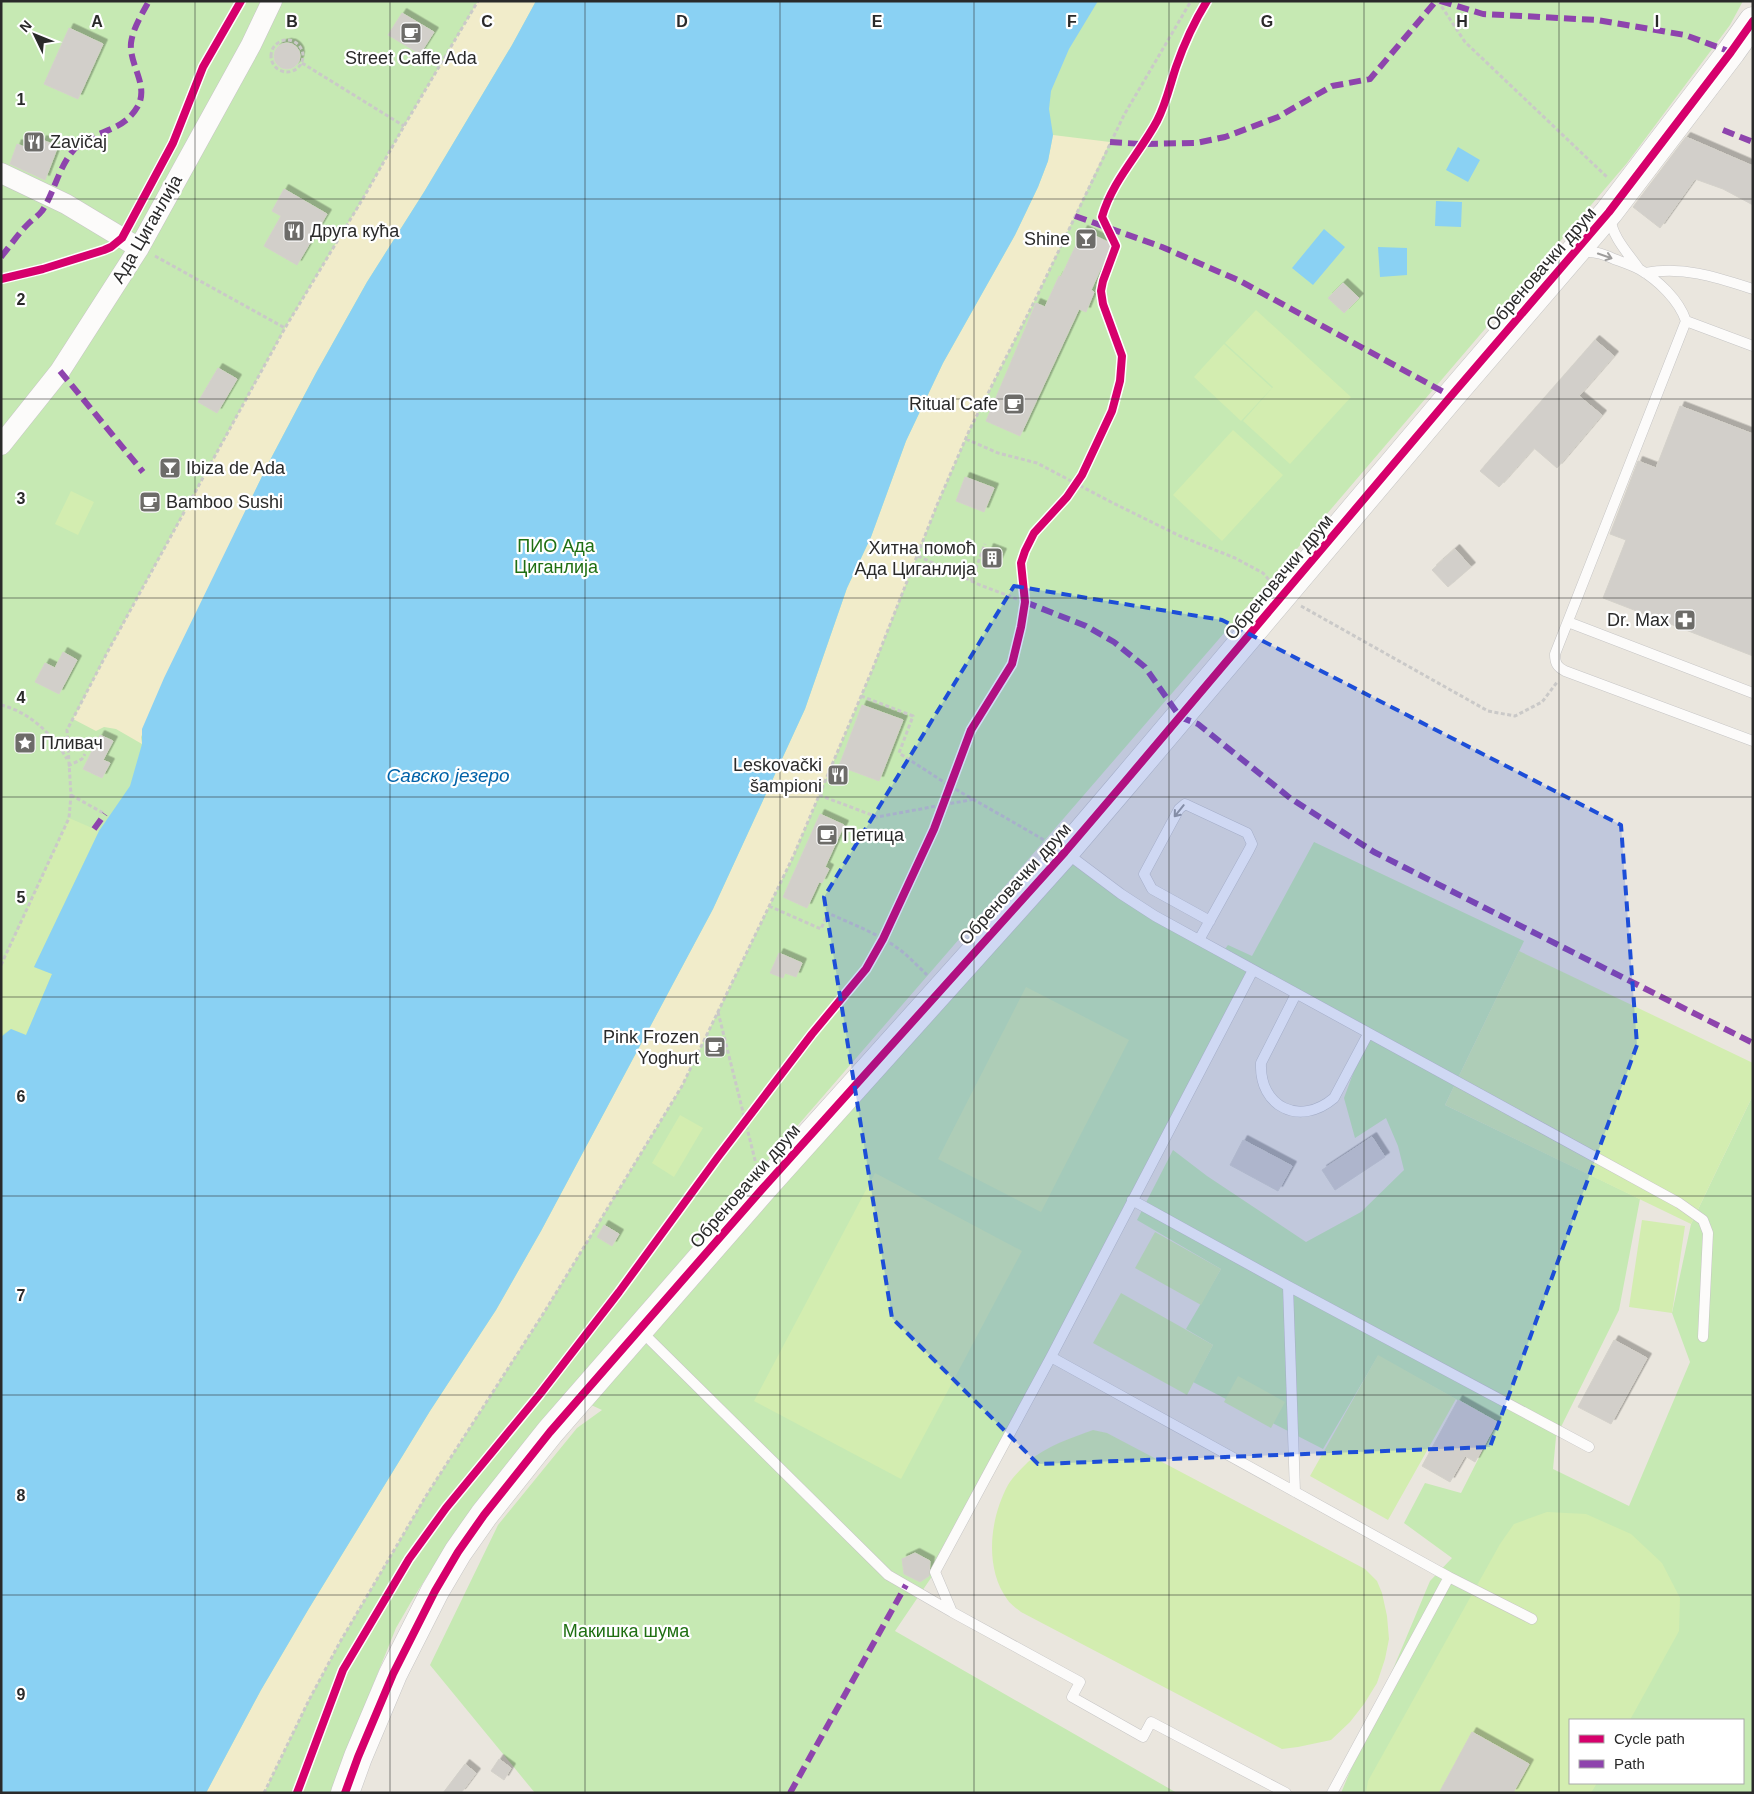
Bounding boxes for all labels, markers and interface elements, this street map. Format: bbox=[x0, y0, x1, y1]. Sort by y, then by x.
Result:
north arrow bbox=[10, 10, 60, 60]
text: A bbox=[91, 13, 103, 30]
text: B bbox=[286, 13, 298, 30]
text: C bbox=[481, 13, 493, 30]
text: D bbox=[676, 13, 688, 30]
text: E bbox=[872, 13, 883, 30]
text: F bbox=[1067, 13, 1077, 30]
text: G bbox=[1261, 13, 1273, 30]
text: H bbox=[1456, 13, 1468, 30]
text: I bbox=[1655, 13, 1659, 30]
text: N bbox=[16, 17, 35, 35]
cafe icon: Street Caffe Ada bbox=[399, 21, 423, 45]
place label: Street Caffe Ada bbox=[345, 48, 478, 68]
text: 1 bbox=[17, 91, 26, 108]
restaurant icon: Zavičaj bbox=[22, 130, 46, 154]
place label: Zavičaj bbox=[50, 132, 107, 152]
street label: Ада Циганлија bbox=[108, 171, 187, 287]
street label: Обреновачки друм bbox=[1482, 203, 1600, 335]
restaurant icon: Друга кућа bbox=[282, 219, 306, 243]
place label: Друга кућа bbox=[310, 221, 400, 241]
bar icon: Shine bbox=[1074, 227, 1098, 251]
place label: Shine bbox=[1024, 229, 1070, 249]
one-way arrow bbox=[1597, 251, 1613, 261]
text: 2 bbox=[17, 291, 26, 308]
cafe icon: Ritual Cafe bbox=[1002, 392, 1026, 416]
place label: Ritual Cafe bbox=[909, 394, 998, 414]
bar icon: Ibiza de Ada bbox=[158, 456, 182, 480]
place label: Ibiza de Ada bbox=[186, 458, 286, 478]
text: 3 bbox=[17, 490, 26, 507]
cafe icon: Bamboo Sushi bbox=[138, 490, 162, 514]
place label: Bamboo Sushi bbox=[166, 492, 283, 512]
street label: Обреновачки друм bbox=[1221, 510, 1337, 644]
park label: ПИО Ада Циганлија bbox=[514, 536, 599, 577]
place label: Хитна помоћ Ада Циганлија bbox=[854, 538, 977, 579]
building icon: Хитна помоћ Ада Циганлија bbox=[980, 546, 1004, 570]
pharmacy icon: Dr. Max bbox=[1673, 608, 1697, 632]
place label: Dr. Max bbox=[1607, 610, 1669, 630]
text: 4 bbox=[17, 689, 26, 706]
place icon: Пливач bbox=[13, 731, 37, 755]
place label: Пливач bbox=[41, 733, 103, 753]
place label: Leskovački šampioni bbox=[733, 755, 822, 796]
restaurant icon: Leskovački šampioni bbox=[826, 763, 850, 787]
water label: Савско језеро bbox=[386, 765, 510, 786]
one-way arrow bbox=[1174, 805, 1185, 818]
street label: Обреновачки друм bbox=[955, 819, 1075, 949]
cafe icon: Петица bbox=[815, 823, 839, 847]
place label: Петица bbox=[843, 825, 905, 845]
text: 5 bbox=[17, 889, 26, 906]
place label: Pink Frozen Yoghurt bbox=[603, 1027, 699, 1068]
cafe icon: Pink Frozen Yoghurt bbox=[703, 1035, 727, 1059]
text: 6 bbox=[17, 1088, 26, 1105]
street label: Обреновачки друм bbox=[686, 1120, 804, 1252]
text: 7 bbox=[17, 1287, 26, 1304]
text: 8 bbox=[17, 1487, 26, 1504]
park label: Макишка шума bbox=[563, 1621, 690, 1641]
text: 9 bbox=[17, 1686, 26, 1703]
legend bbox=[1569, 1719, 1744, 1784]
text: Cycle path bbox=[1614, 1730, 1685, 1747]
text: Path bbox=[1614, 1755, 1645, 1772]

